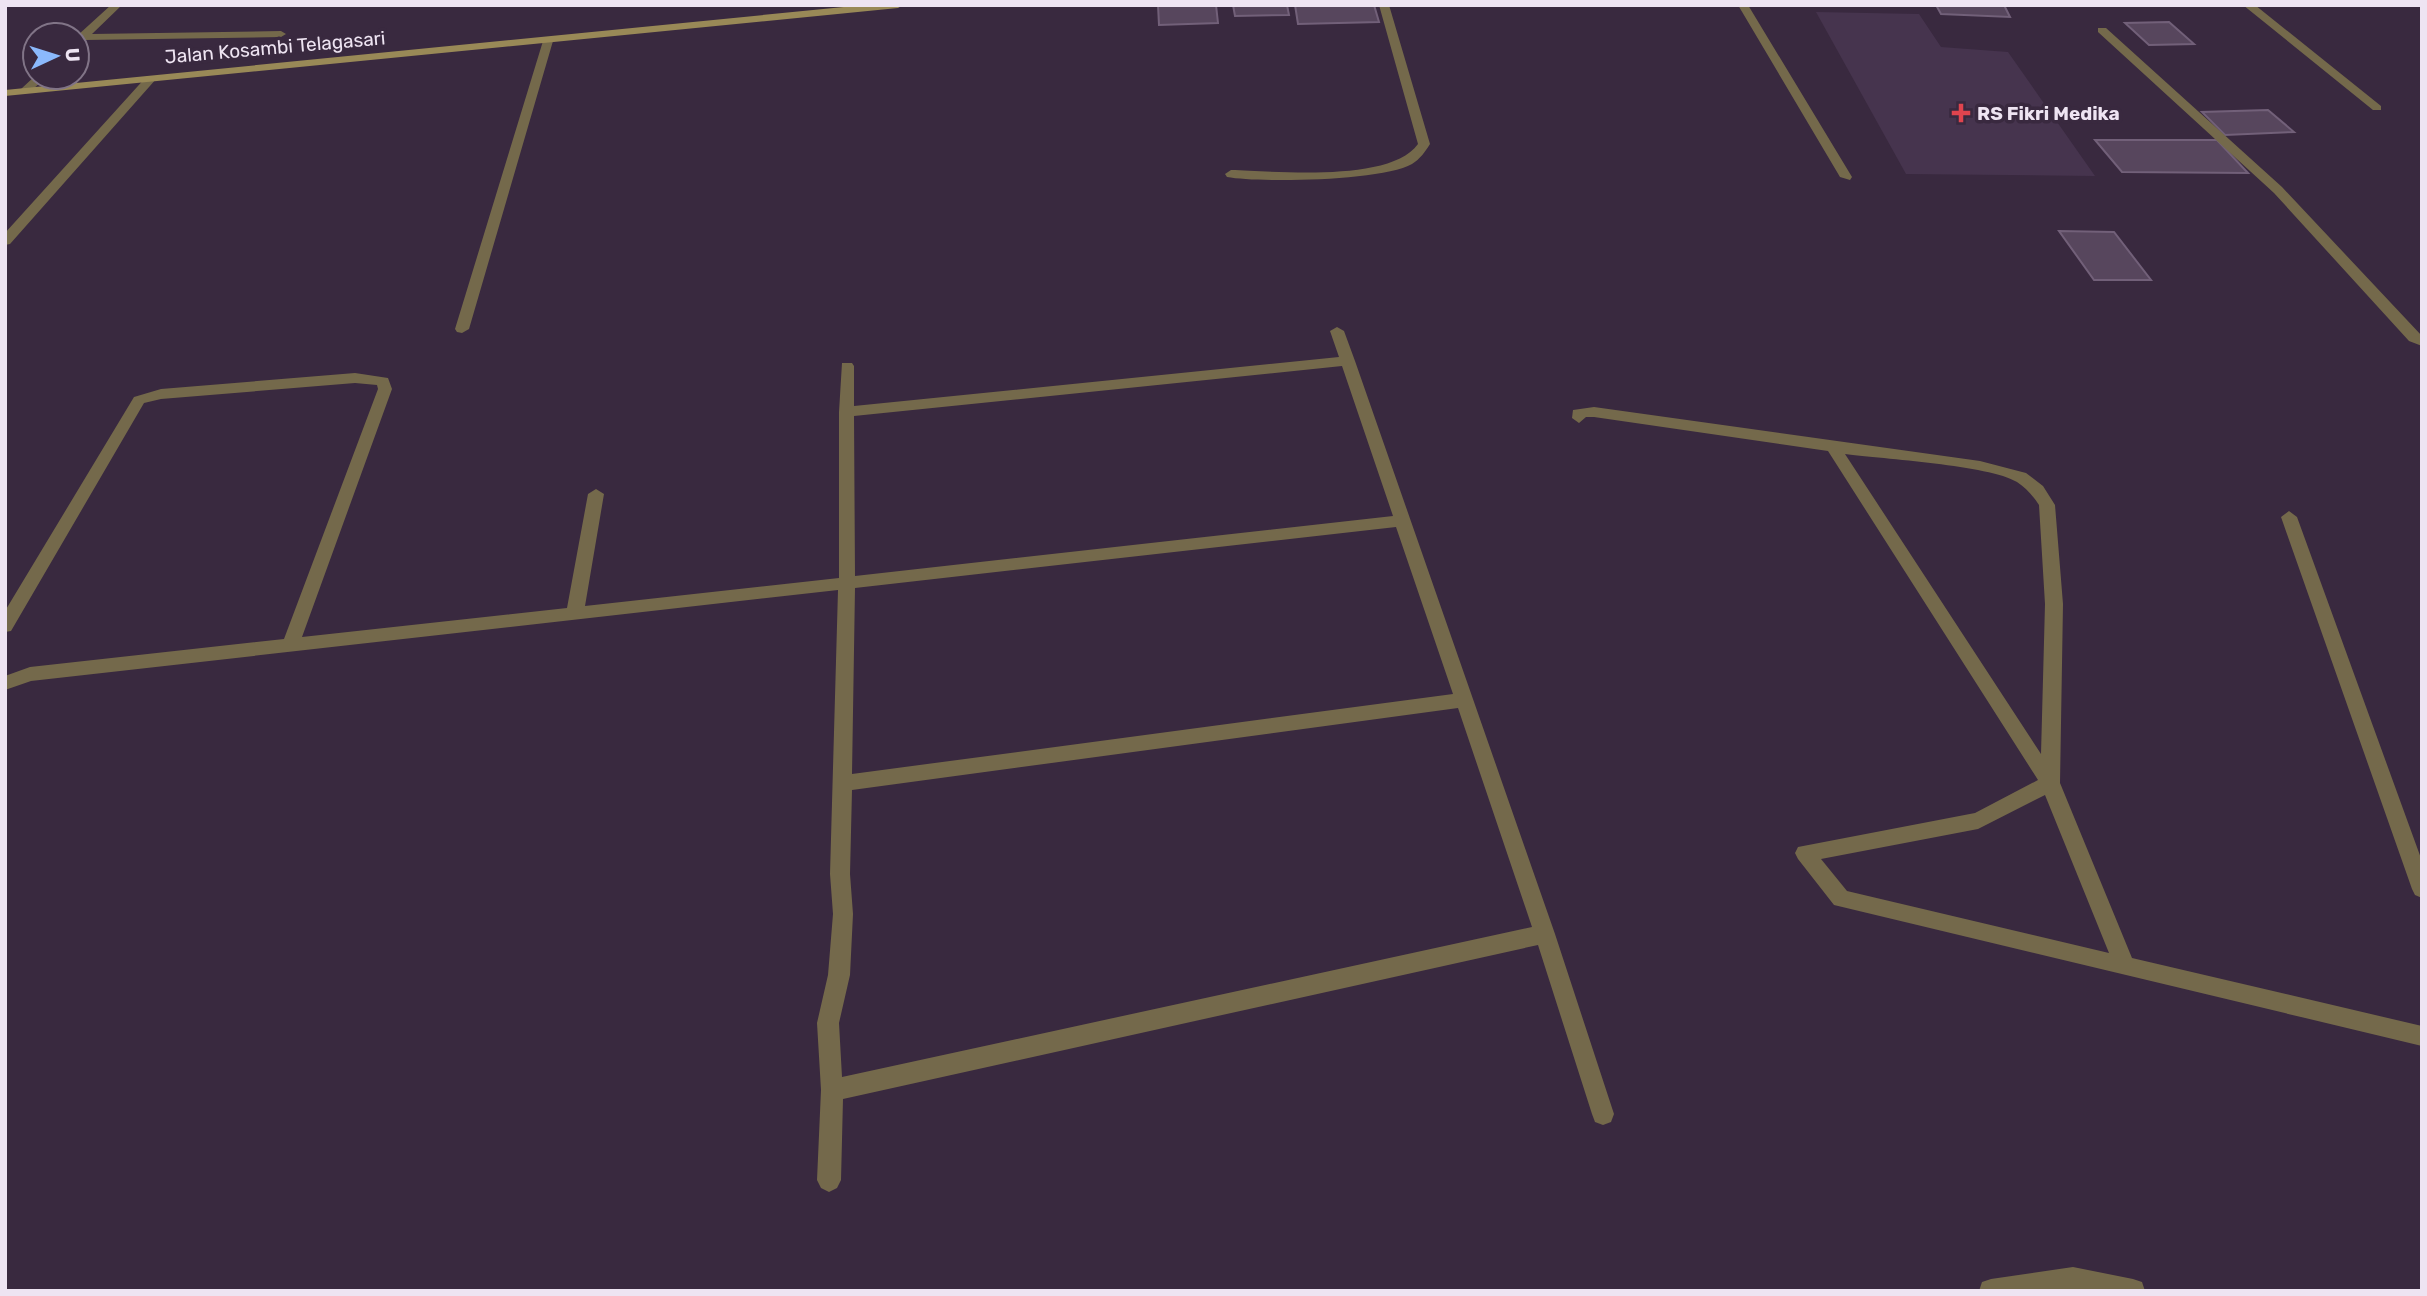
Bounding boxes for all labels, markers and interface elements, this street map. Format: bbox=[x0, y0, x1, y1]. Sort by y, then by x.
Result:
north arrow bbox=[21, 21, 91, 91]
street label: Jalan Kosambi Telagasari bbox=[164, 26, 386, 69]
text: U bbox=[61, 47, 84, 63]
place label: RS Fikri Medika bbox=[1977, 102, 2120, 125]
marker: RS Fikri Medika bbox=[1951, 103, 1971, 123]

